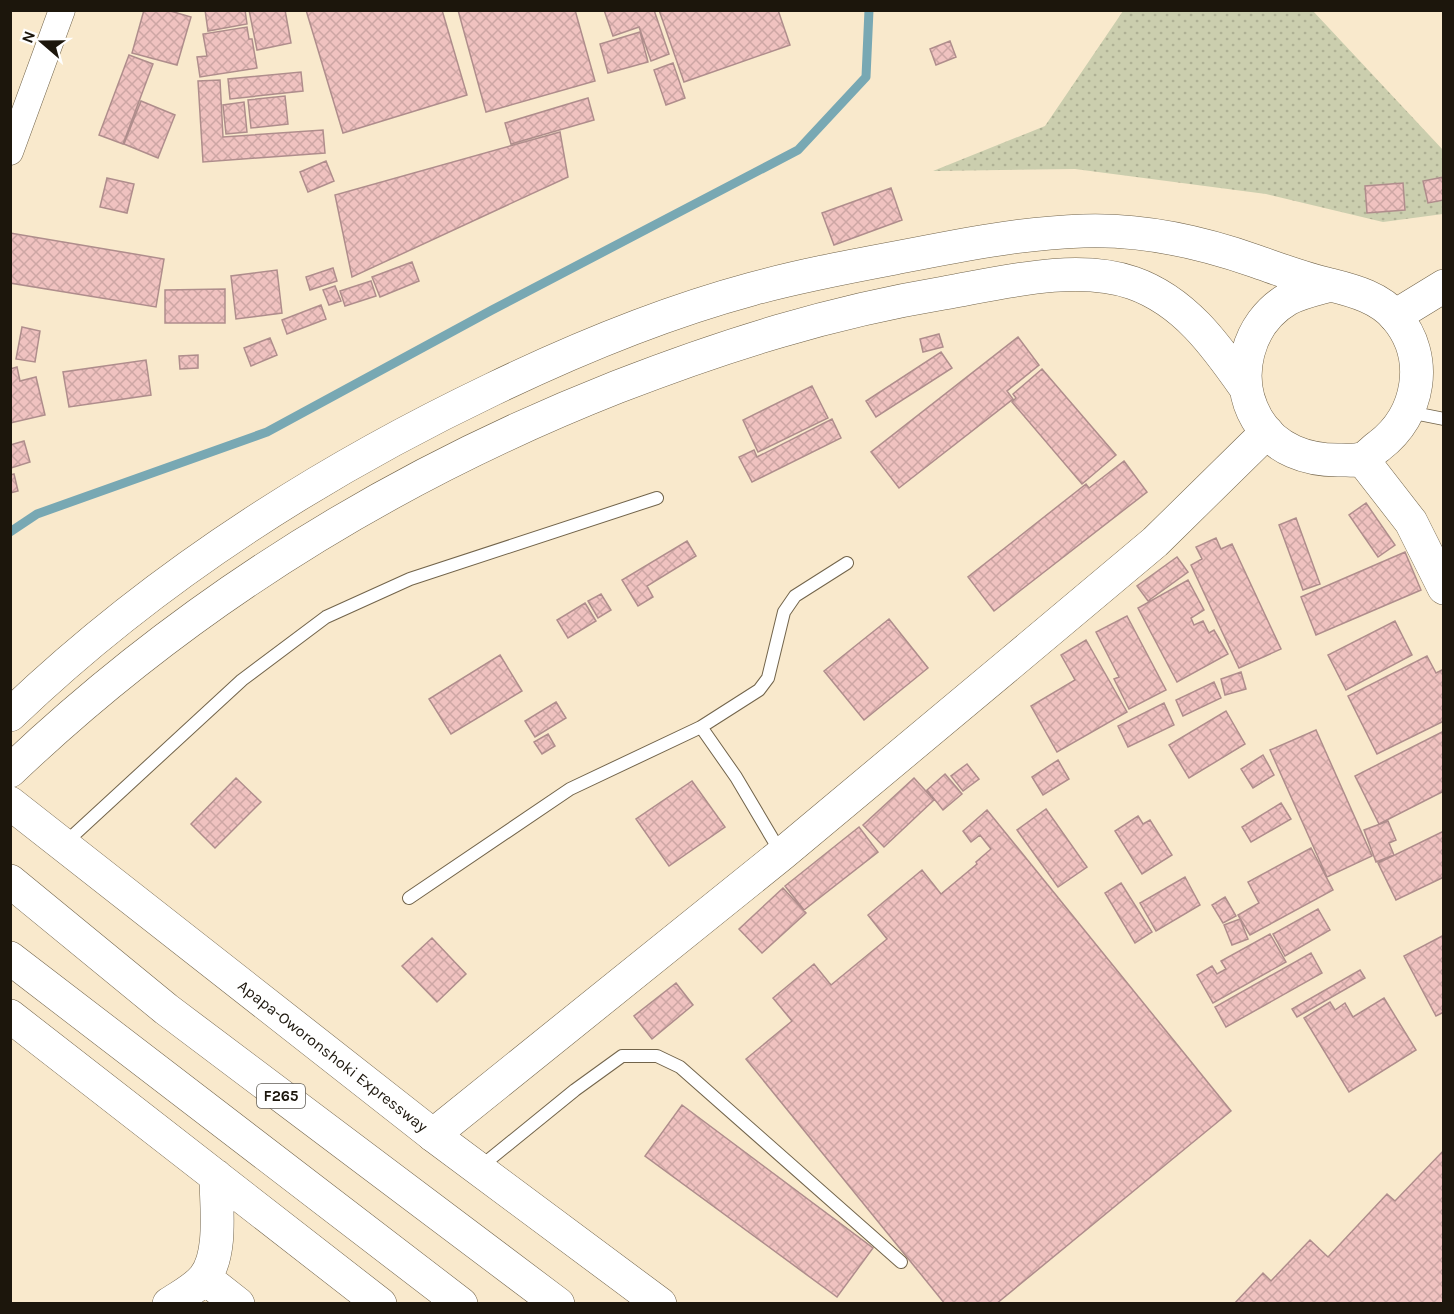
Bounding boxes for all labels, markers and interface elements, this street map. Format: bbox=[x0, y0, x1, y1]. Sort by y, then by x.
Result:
north arrow bbox=[12, 12, 72, 72]
text: N bbox=[17, 28, 39, 46]
street label: Apapa-Oworonshoki Expressway bbox=[234, 976, 432, 1136]
road number: F265 bbox=[257, 1084, 305, 1108]

